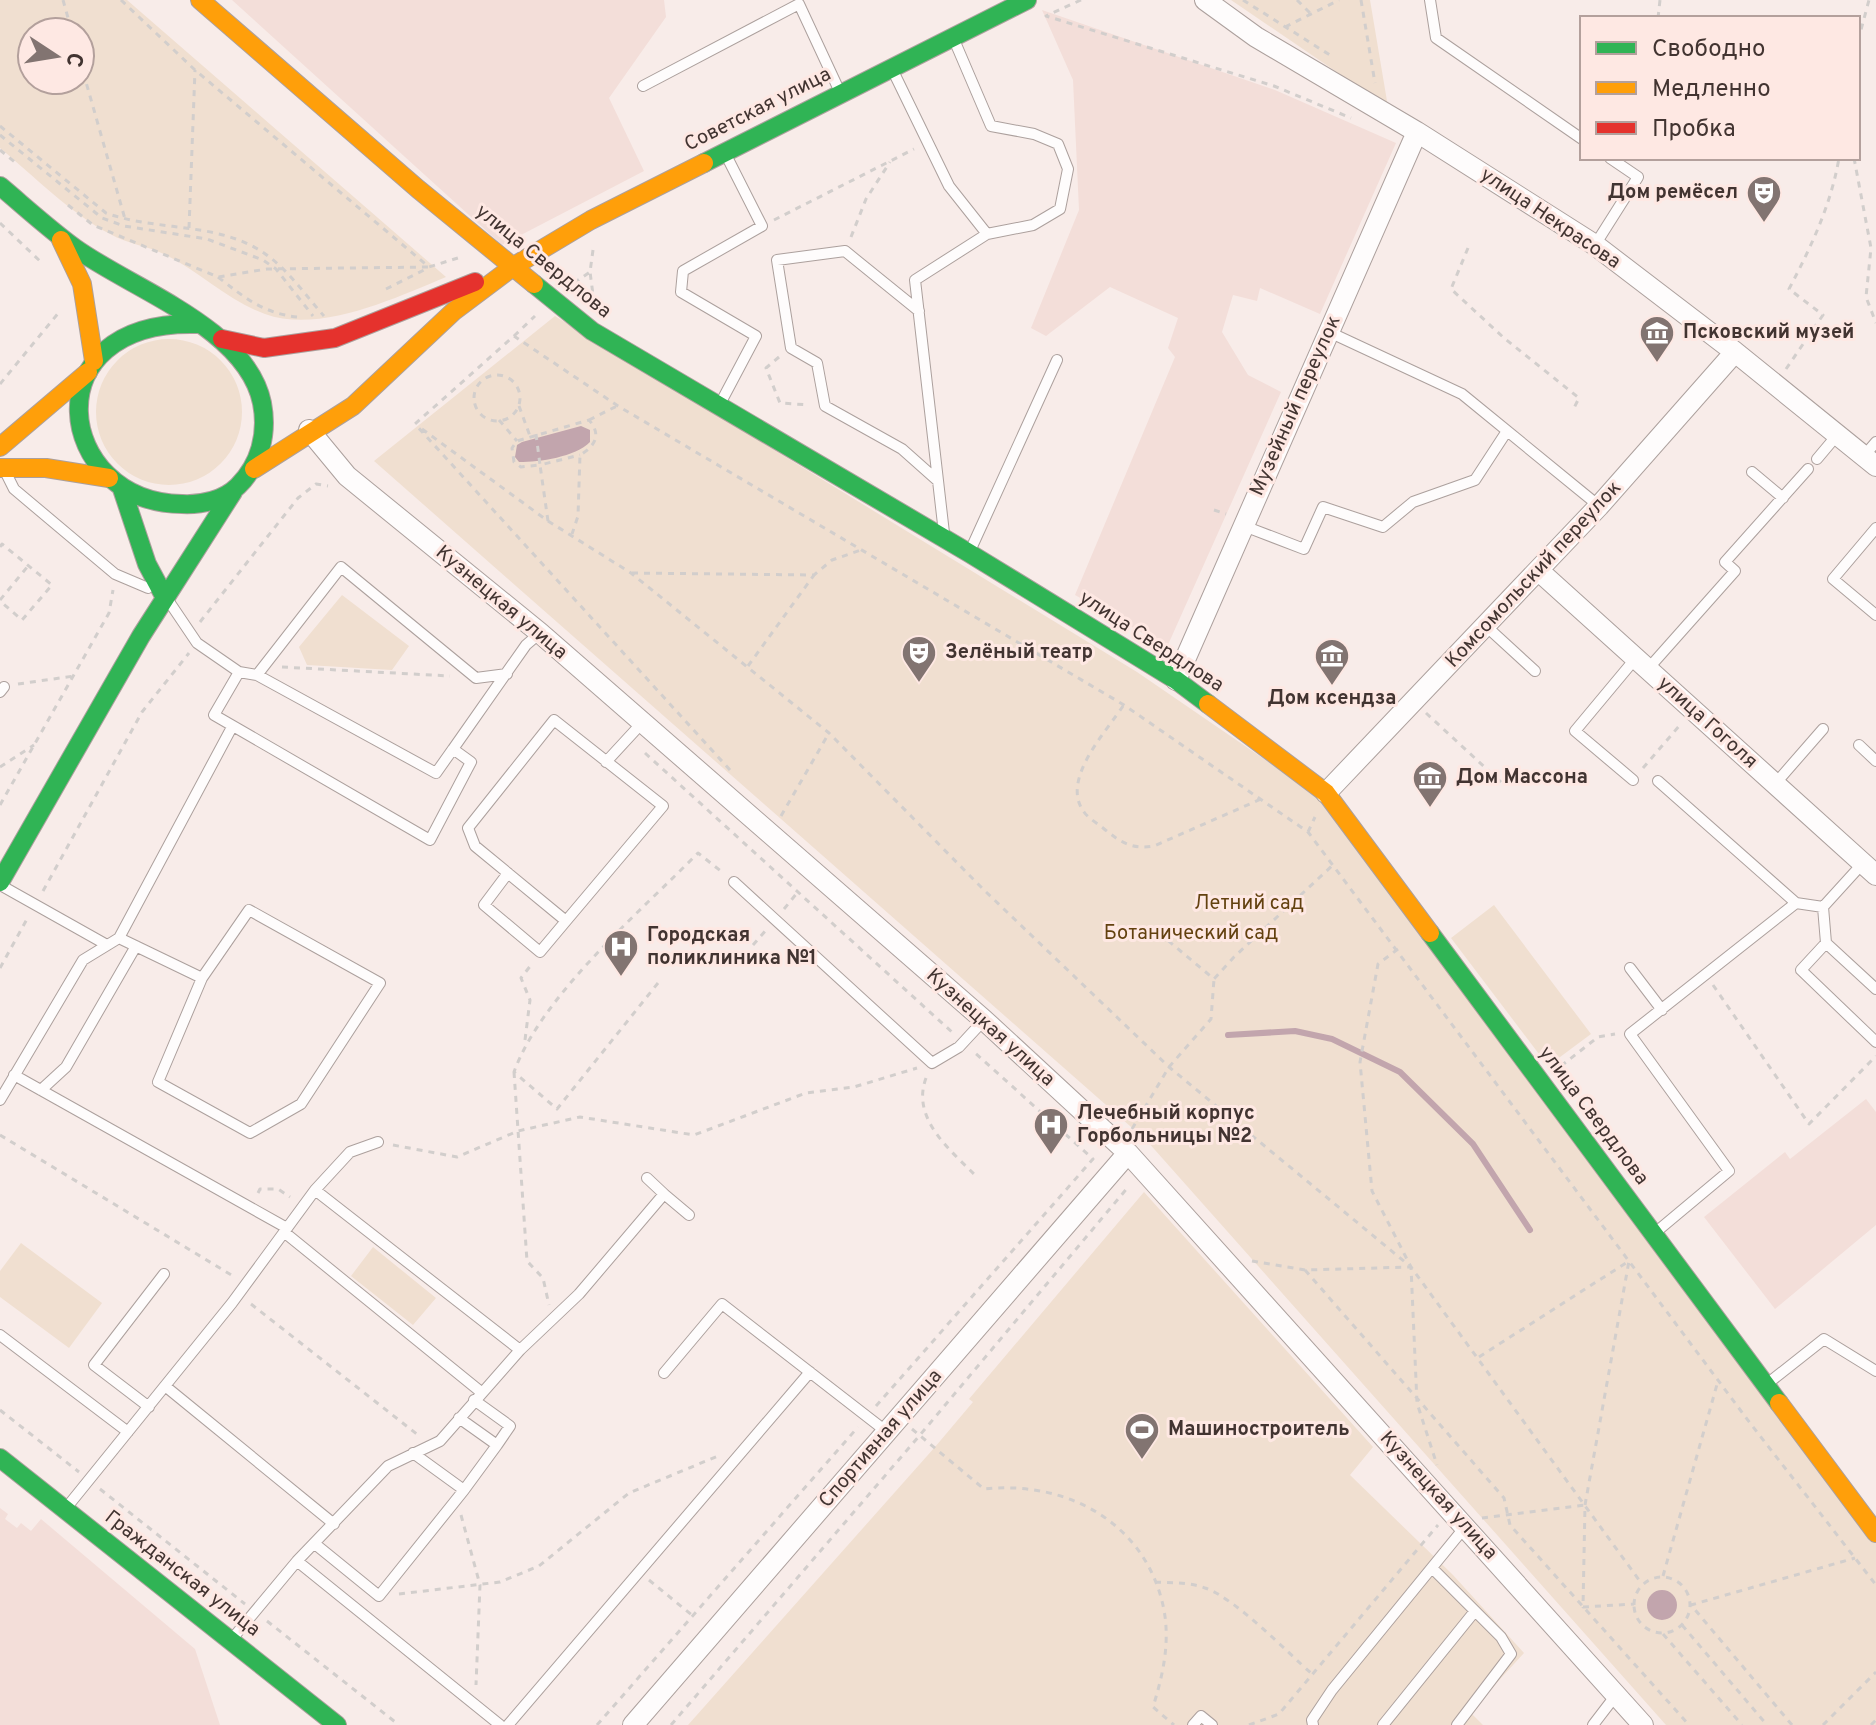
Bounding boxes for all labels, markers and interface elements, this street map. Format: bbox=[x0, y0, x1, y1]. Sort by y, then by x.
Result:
north arrow bbox=[16, 16, 96, 96]
legend bbox=[1580, 16, 1860, 160]
text: Свободно bbox=[1652, 35, 1765, 65]
text: С bbox=[58, 50, 88, 69]
street label: Советская улица bbox=[680, 62, 836, 158]
text: Медленно bbox=[1652, 75, 1771, 105]
text: Пробка bbox=[1652, 115, 1736, 145]
street label: улица Некрасова bbox=[1475, 162, 1625, 276]
theatre icon: Дом ремёсел bbox=[1745, 174, 1783, 224]
place label: Дом ремёсел bbox=[1608, 180, 1738, 206]
street label: улица Свердлова bbox=[470, 199, 616, 325]
street label: Музейный переулок bbox=[1245, 312, 1347, 500]
museum icon: Псковский музей bbox=[1638, 314, 1676, 364]
place label: Псковский музей bbox=[1683, 320, 1854, 346]
street label: Комсомольский переулок bbox=[1440, 476, 1628, 674]
street label: Кузнецкая улица bbox=[430, 540, 572, 666]
street label: улица Свердлова bbox=[1074, 585, 1228, 699]
theatre icon: Зелёный театр bbox=[900, 634, 938, 684]
museum icon: Дом ксендза bbox=[1313, 637, 1351, 687]
place label: Зелёный театр bbox=[945, 640, 1093, 666]
street label: улица Гоголя bbox=[1651, 671, 1763, 775]
place label: Дом ксендза bbox=[1268, 686, 1396, 712]
museum icon: Дом Масcона bbox=[1411, 759, 1449, 809]
place label: Дом Масcона bbox=[1456, 765, 1588, 791]
park label: Летний сад bbox=[1194, 891, 1304, 917]
park label: Ботанический сад bbox=[1104, 921, 1278, 947]
place label: Городская поликлиника №1 bbox=[647, 923, 817, 972]
hospital icon: Городская поликлиника №1 bbox=[602, 928, 640, 978]
street label: Кузнецкая улица bbox=[920, 963, 1060, 1093]
street label: улица Свердлова bbox=[1532, 1041, 1654, 1191]
place label: Лечебный корпус Горбольницы №2 bbox=[1077, 1101, 1255, 1150]
hospital icon: Лечебный корпус Горбольницы №2 bbox=[1032, 1106, 1070, 1156]
street label: Спортивная улица bbox=[814, 1364, 948, 1514]
sports icon: Машиностроитель bbox=[1123, 1411, 1161, 1461]
place label: Машиностроитель bbox=[1168, 1417, 1350, 1443]
street label: Кузнецкая улица bbox=[1373, 1426, 1503, 1566]
street label: Гражданская улица bbox=[99, 1505, 265, 1643]

